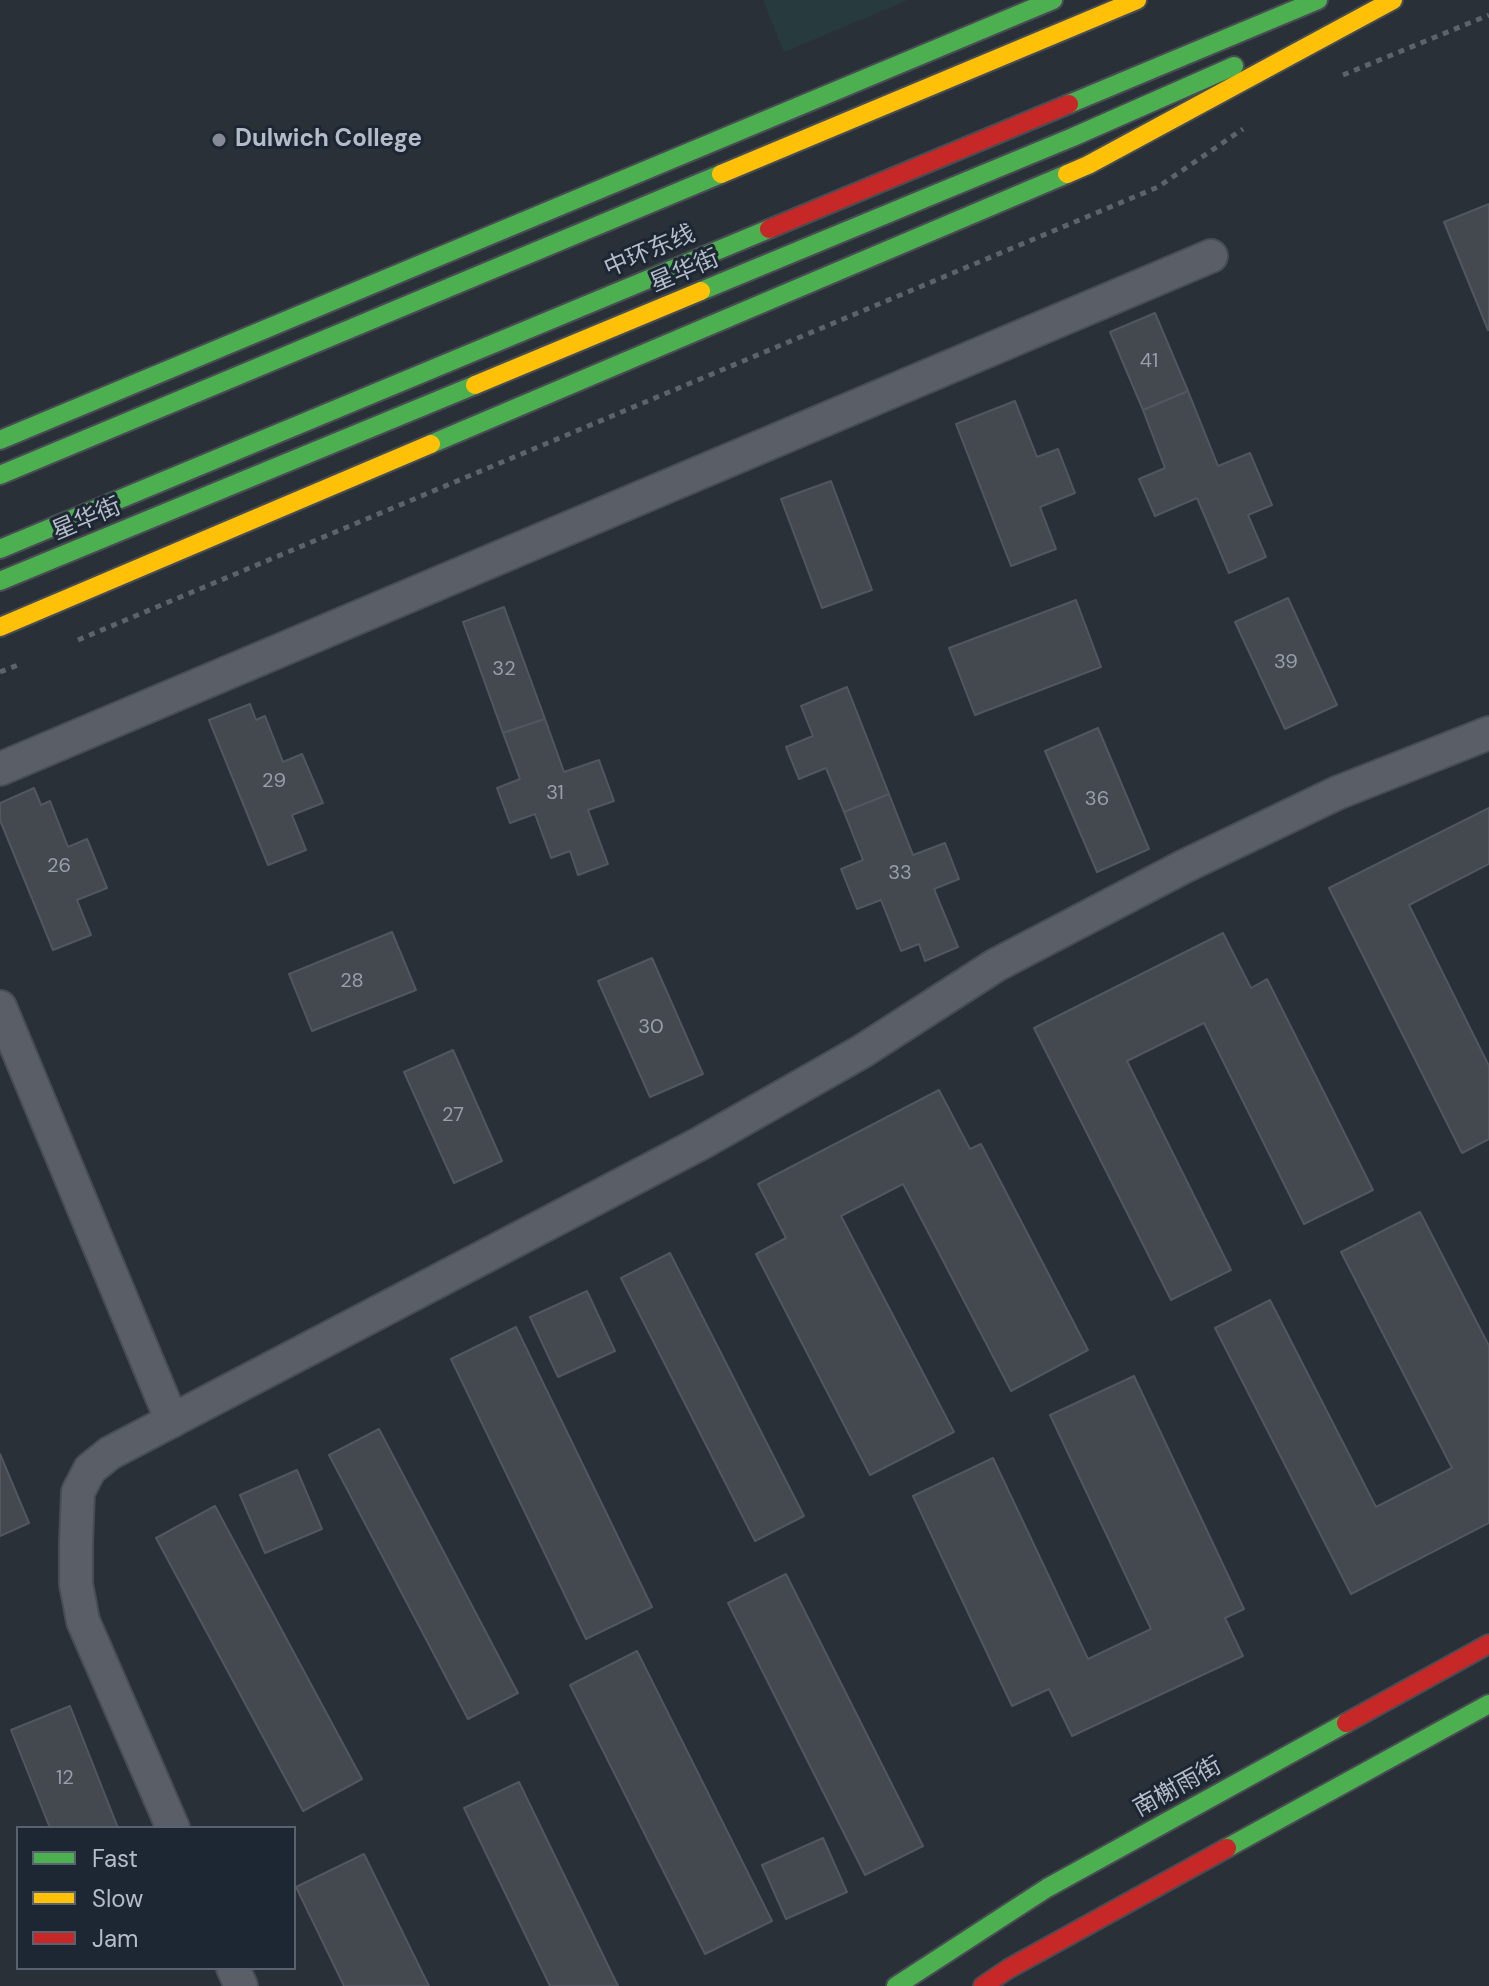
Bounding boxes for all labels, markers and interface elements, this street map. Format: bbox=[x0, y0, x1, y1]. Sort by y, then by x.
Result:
place label: Dulwich College bbox=[235, 126, 422, 154]
marker: Dulwich College bbox=[210, 131, 228, 149]
street label: 中环东线 bbox=[600, 220, 700, 284]
street label: 星华街 bbox=[646, 245, 724, 299]
house number: 41 bbox=[1140, 350, 1158, 374]
street label: 星华街 bbox=[48, 493, 126, 547]
house number: 39 bbox=[1274, 651, 1298, 675]
house number: 32 bbox=[492, 658, 516, 682]
house number: 29 bbox=[262, 770, 286, 794]
house number: 31 bbox=[546, 782, 564, 806]
house number: 36 bbox=[1085, 788, 1109, 812]
house number: 26 bbox=[47, 855, 71, 879]
house number: 33 bbox=[888, 862, 912, 886]
house number: 28 bbox=[340, 970, 364, 994]
house number: 30 bbox=[638, 1016, 664, 1040]
house number: 27 bbox=[442, 1104, 464, 1128]
street label: 南榭雨街 bbox=[1129, 1752, 1227, 1824]
house number: 12 bbox=[56, 1767, 74, 1791]
legend bbox=[16, 1826, 296, 1970]
text: Fast bbox=[92, 1843, 138, 1874]
text: Slow bbox=[92, 1883, 143, 1914]
text: Jam bbox=[92, 1923, 138, 1954]

